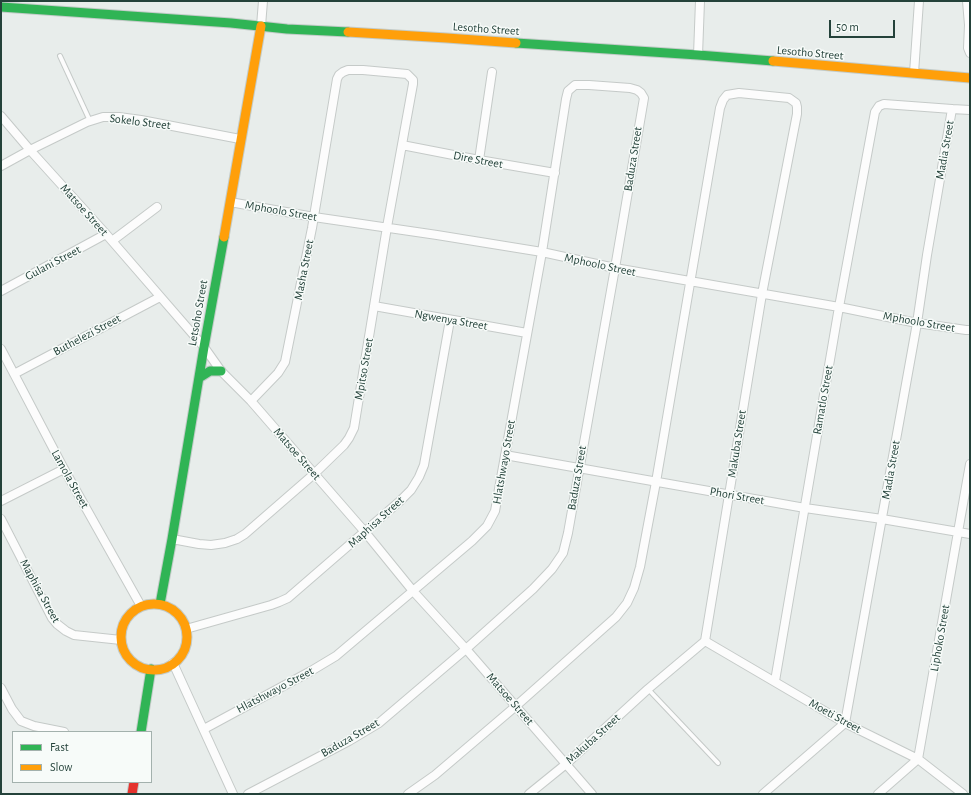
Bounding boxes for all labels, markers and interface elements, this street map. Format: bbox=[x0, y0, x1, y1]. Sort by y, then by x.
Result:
scale bar bbox=[831, 12, 897, 38]
street label: Lesotho Street bbox=[452, 19, 520, 39]
text: 50 m bbox=[836, 21, 859, 33]
street label: Lesotho Street bbox=[776, 43, 844, 63]
street label: Sokelo Street bbox=[109, 111, 171, 133]
street label: Madia Street bbox=[933, 119, 957, 181]
street label: Baduza Street bbox=[621, 126, 645, 192]
street label: Dire Street bbox=[452, 148, 504, 172]
street label: Matsoe Street bbox=[57, 181, 111, 239]
street label: Mphoolo Street bbox=[244, 198, 318, 224]
street label: Masha Street bbox=[291, 239, 317, 301]
street label: Gulani Street bbox=[23, 242, 83, 284]
street label: Mphoolo Street bbox=[563, 250, 637, 280]
street label: Letsoho Street bbox=[185, 279, 211, 347]
street label: Ngwenya Street bbox=[413, 306, 489, 334]
street label: Mphoolo Street bbox=[882, 309, 956, 335]
street label: Buthelezi Street bbox=[51, 311, 123, 359]
street label: Mpitso Street bbox=[351, 337, 377, 401]
street label: Ramatlo Street bbox=[810, 364, 836, 436]
street label: Makuba Street bbox=[725, 409, 749, 479]
street label: Hlatshwayo Street bbox=[490, 419, 518, 505]
street label: Matsoe Street bbox=[270, 425, 324, 483]
street label: Madia Street bbox=[879, 439, 903, 501]
street label: Baduza Street bbox=[564, 445, 590, 511]
street label: Lamola Street bbox=[48, 447, 92, 511]
street label: Phori Street bbox=[709, 484, 765, 508]
street label: Maphisa Street bbox=[345, 493, 407, 551]
street label: Maphisa Street bbox=[17, 557, 63, 625]
street label: Liphoko Street bbox=[927, 603, 953, 673]
street label: Hlatshwayo Street bbox=[234, 664, 316, 716]
street label: Matsoe Street bbox=[483, 670, 537, 728]
street label: Moeti Street bbox=[806, 696, 864, 736]
street label: Makuba Street bbox=[563, 711, 623, 767]
street label: Baduza Street bbox=[318, 716, 382, 760]
legend bbox=[12, 731, 152, 783]
text: Fast bbox=[50, 741, 69, 753]
text: Slow bbox=[50, 761, 72, 773]

